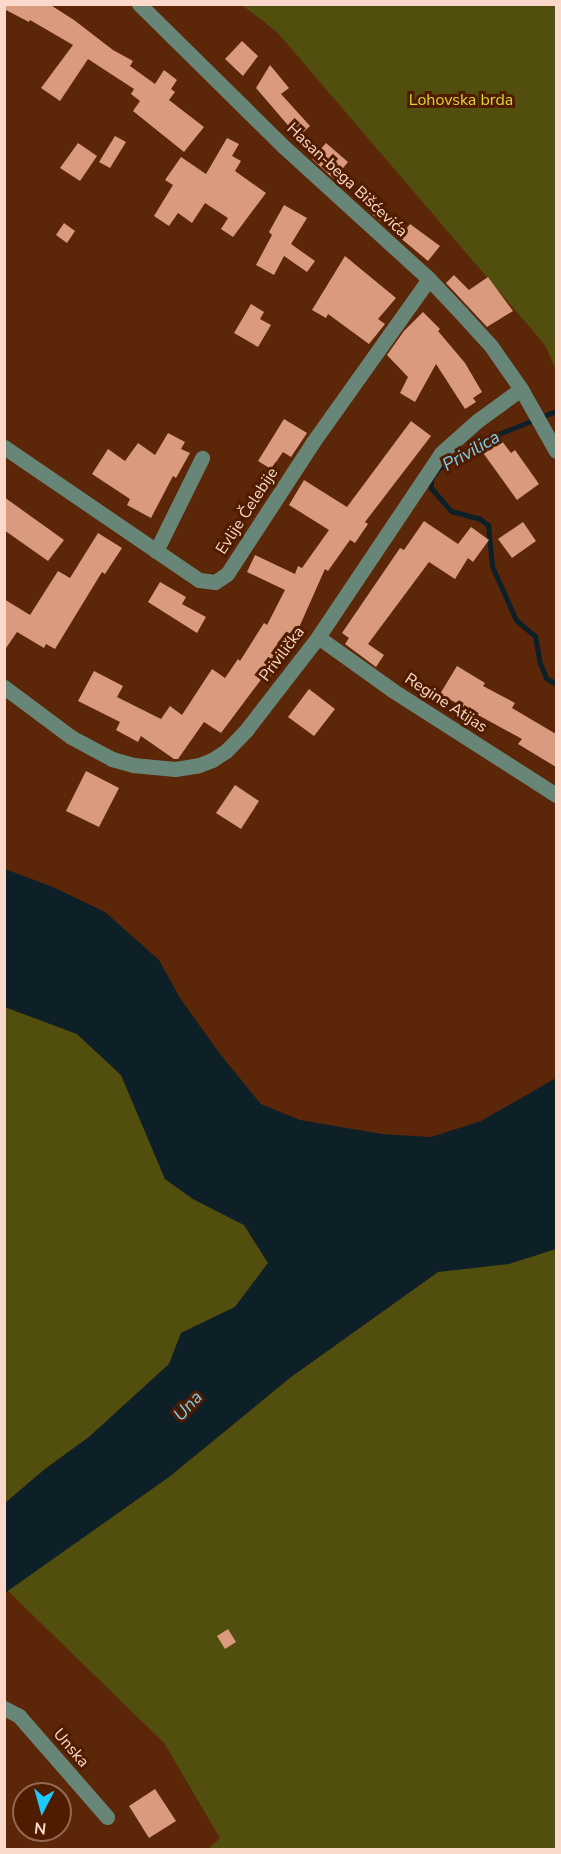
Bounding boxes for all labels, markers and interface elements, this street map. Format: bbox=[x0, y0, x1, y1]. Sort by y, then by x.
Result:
park label: Lohovska brda bbox=[409, 90, 513, 110]
street label: Hasan-bega Bišćevića bbox=[283, 119, 411, 241]
water label: Privilica bbox=[438, 426, 504, 476]
street label: Evlije Čelebije bbox=[212, 464, 282, 558]
street label: Privilička bbox=[255, 623, 309, 685]
street label: Regine Atijas bbox=[401, 669, 491, 737]
water label: Una bbox=[169, 1387, 207, 1425]
street label: Unska bbox=[49, 1725, 93, 1771]
north arrow bbox=[12, 1782, 72, 1842]
text: N bbox=[33, 1816, 47, 1839]

